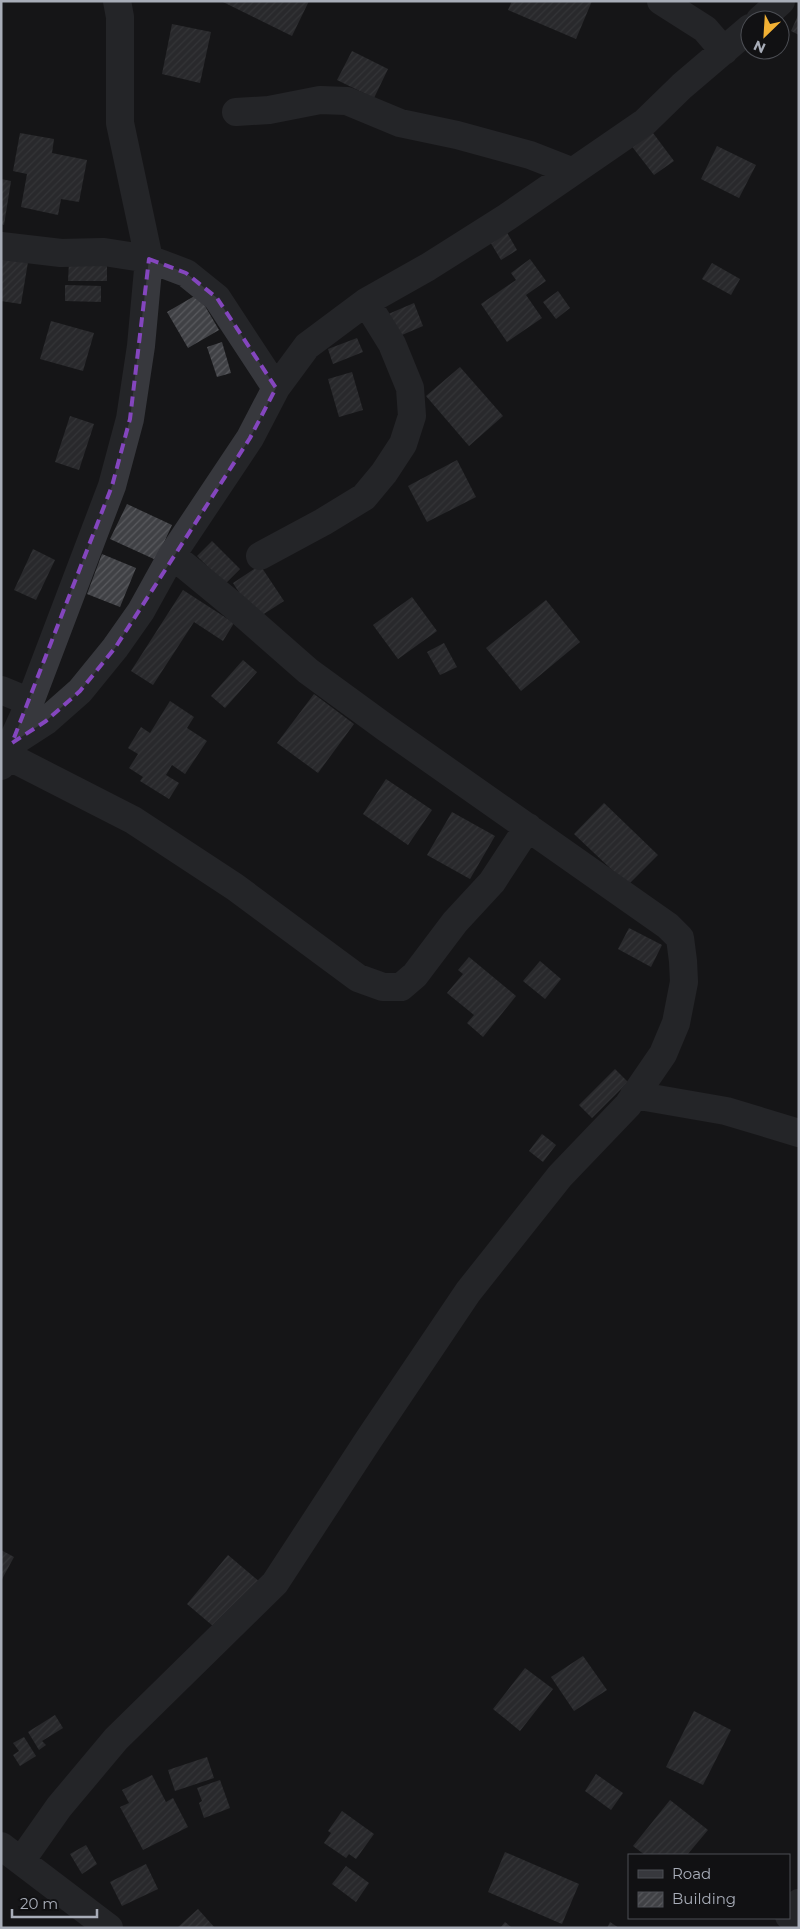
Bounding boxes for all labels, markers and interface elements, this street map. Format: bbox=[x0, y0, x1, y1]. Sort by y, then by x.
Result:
north arrow bbox=[740, 10, 790, 60]
text: N bbox=[751, 36, 768, 57]
legend bbox=[628, 1854, 790, 1919]
text: Road bbox=[672, 1864, 711, 1883]
scale bar bbox=[12, 1886, 98, 1918]
text: Building bbox=[672, 1889, 736, 1908]
text: 20 m bbox=[20, 1894, 58, 1913]

